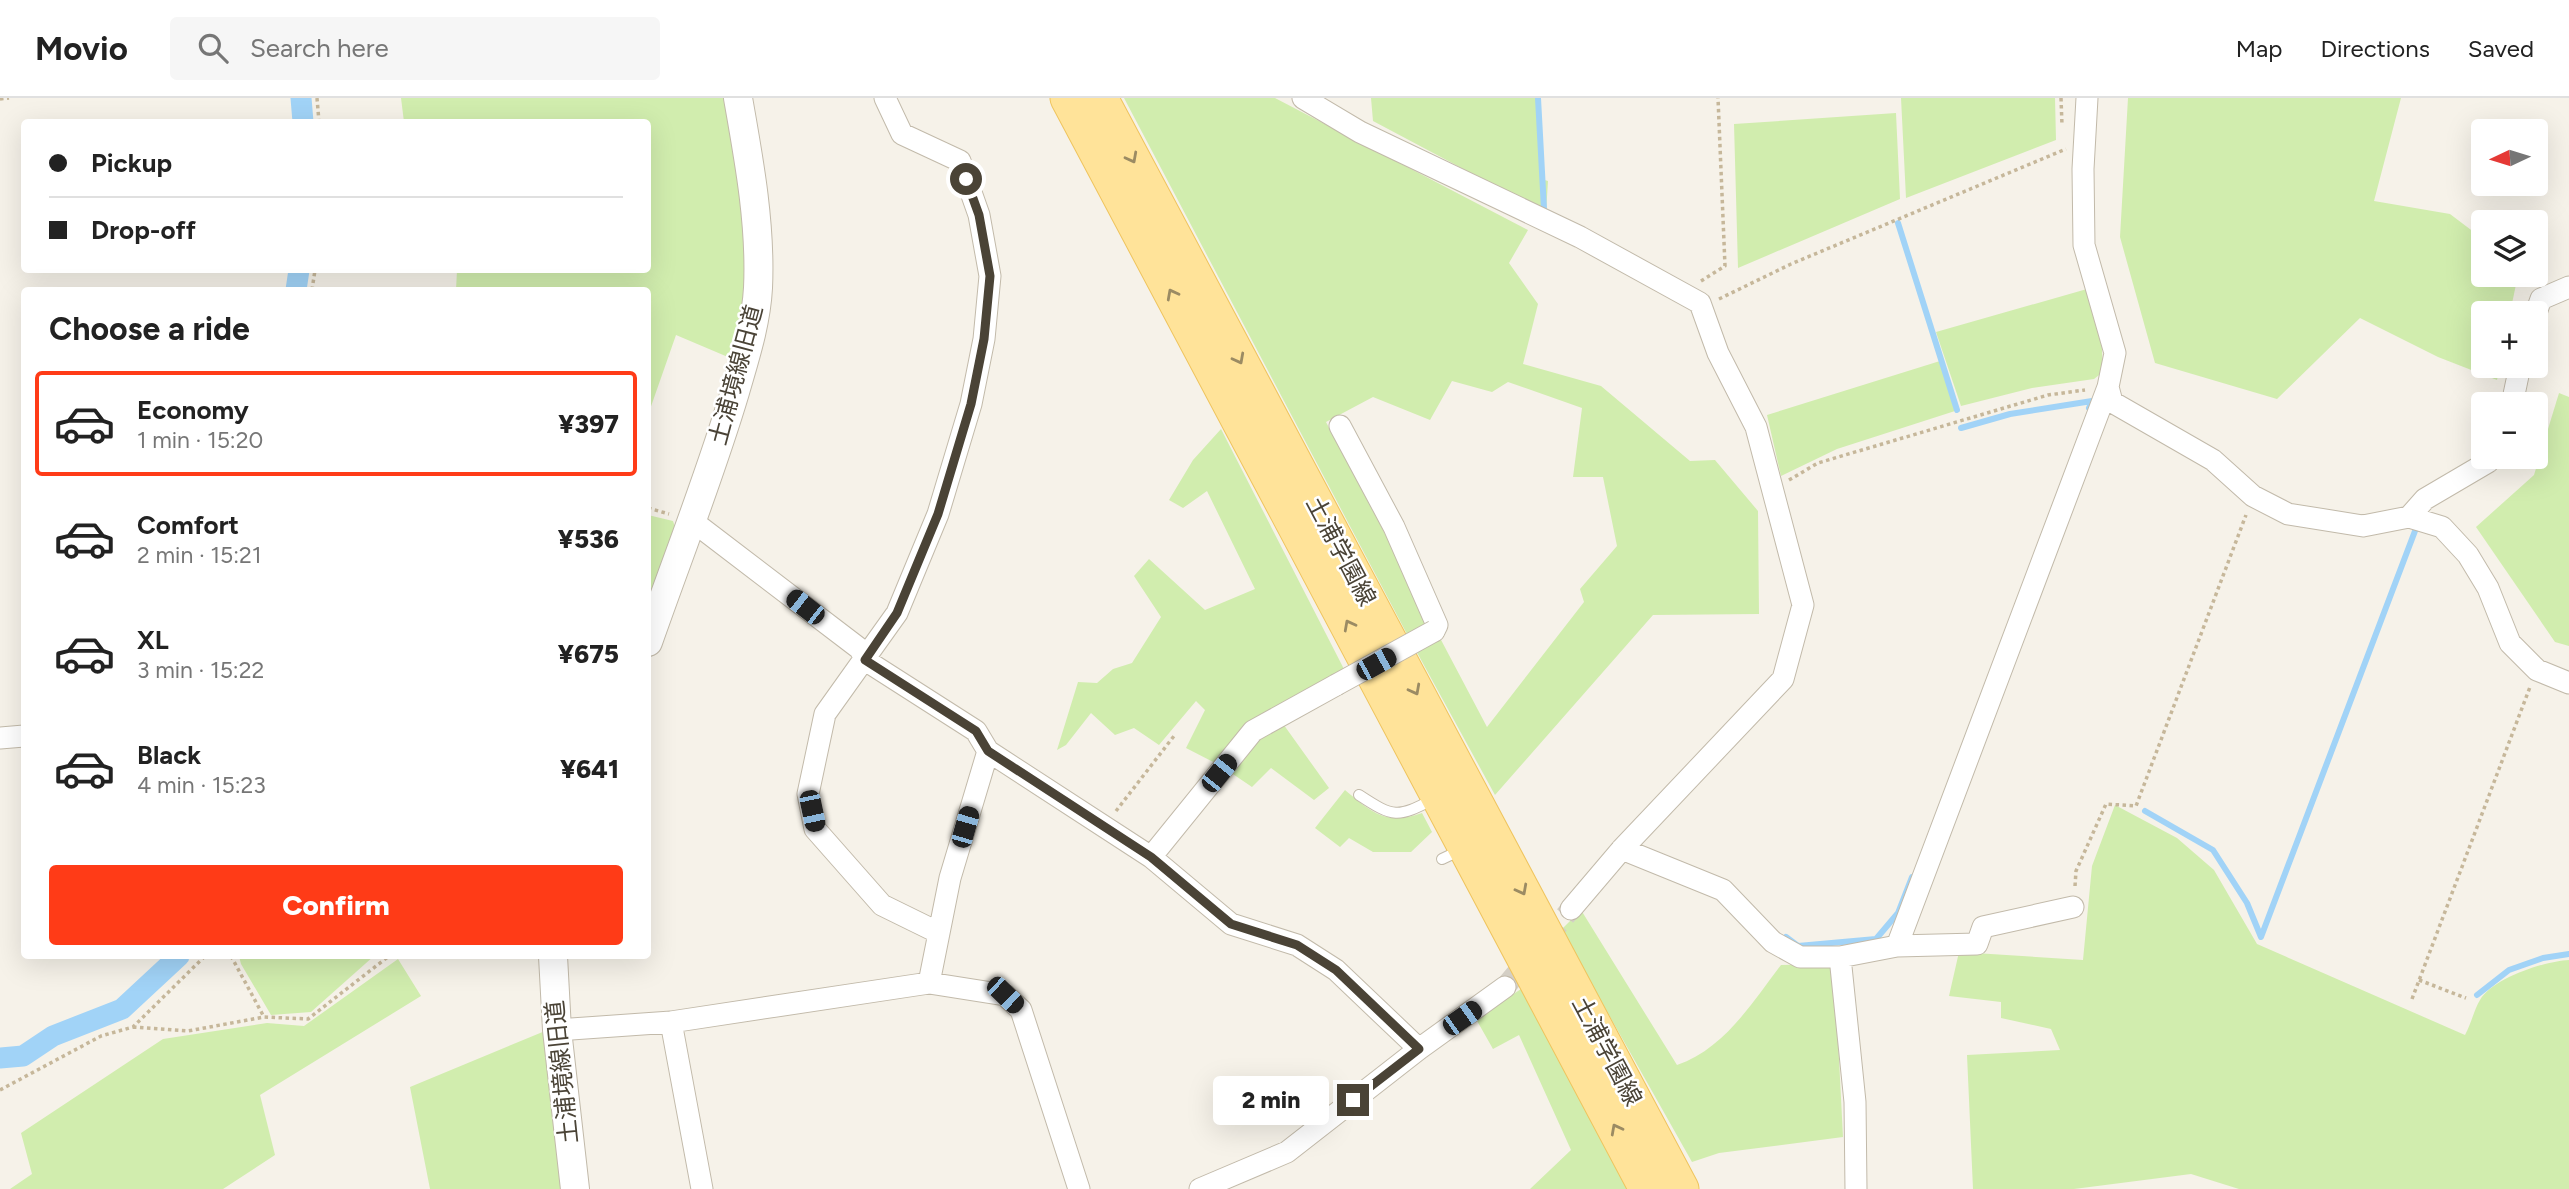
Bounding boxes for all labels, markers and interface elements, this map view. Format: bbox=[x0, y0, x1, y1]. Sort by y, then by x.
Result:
search box bbox=[170, 17, 660, 80]
text: Movio bbox=[35, 29, 128, 68]
icon: search bbox=[194, 29, 232, 67]
text: Search here bbox=[250, 32, 389, 64]
text: Map bbox=[2236, 34, 2282, 63]
text: Directions bbox=[2320, 34, 2430, 63]
text: Saved bbox=[2468, 34, 2534, 63]
north arrow bbox=[2471, 119, 2548, 196]
map controls bbox=[2471, 119, 2548, 469]
text: Pickup bbox=[91, 147, 172, 179]
one-way arrow bbox=[1124, 151, 1137, 163]
route start bbox=[950, 163, 982, 195]
button: layers bbox=[2471, 210, 2548, 287]
text: Drop-off bbox=[91, 214, 196, 246]
one-way arrow bbox=[1167, 289, 1181, 301]
button: + bbox=[2471, 301, 2548, 378]
street label: 土浦境線旧道 bbox=[703, 302, 768, 448]
text: Choose a ride bbox=[49, 310, 250, 348]
one-way arrow bbox=[1231, 352, 1244, 364]
icon: car bbox=[53, 392, 116, 455]
button: − bbox=[2471, 392, 2548, 469]
text: Economy bbox=[137, 394, 249, 426]
text: ¥397 bbox=[558, 408, 619, 440]
text: 1 min · 15:20 bbox=[137, 426, 263, 454]
street label: 土浦学園線 bbox=[1300, 491, 1382, 611]
icon: car bbox=[53, 507, 116, 570]
text: Comfort bbox=[137, 509, 239, 541]
text: ¥536 bbox=[558, 523, 619, 555]
text: 2 min · 15:21 bbox=[137, 541, 261, 569]
car bbox=[782, 586, 829, 628]
one-way arrow bbox=[1343, 619, 1357, 632]
icon: car bbox=[53, 622, 116, 685]
text: XL bbox=[137, 624, 169, 656]
text: ¥675 bbox=[558, 638, 619, 670]
car bbox=[1353, 645, 1400, 683]
text: 3 min · 15:22 bbox=[137, 656, 264, 684]
one-way arrow bbox=[1407, 682, 1420, 695]
icon: car bbox=[53, 737, 116, 800]
text: Black bbox=[137, 739, 201, 771]
car bbox=[1198, 750, 1241, 796]
text: ¥641 bbox=[560, 753, 619, 785]
text: 4 min · 15:23 bbox=[137, 771, 266, 799]
car bbox=[798, 788, 827, 834]
car bbox=[950, 804, 981, 850]
button: Confirm bbox=[49, 865, 623, 945]
one-way arrow bbox=[1514, 883, 1527, 896]
car bbox=[983, 973, 1028, 1017]
street label: 土浦学園線 bbox=[1566, 991, 1648, 1111]
car bbox=[1439, 997, 1486, 1039]
street label: 土浦境線旧道 bbox=[540, 999, 583, 1145]
callout: 2 min bbox=[1213, 1076, 1328, 1124]
route end bbox=[1337, 1084, 1369, 1116]
text: 2 min bbox=[1242, 1086, 1300, 1114]
one-way arrow bbox=[1610, 1124, 1624, 1136]

